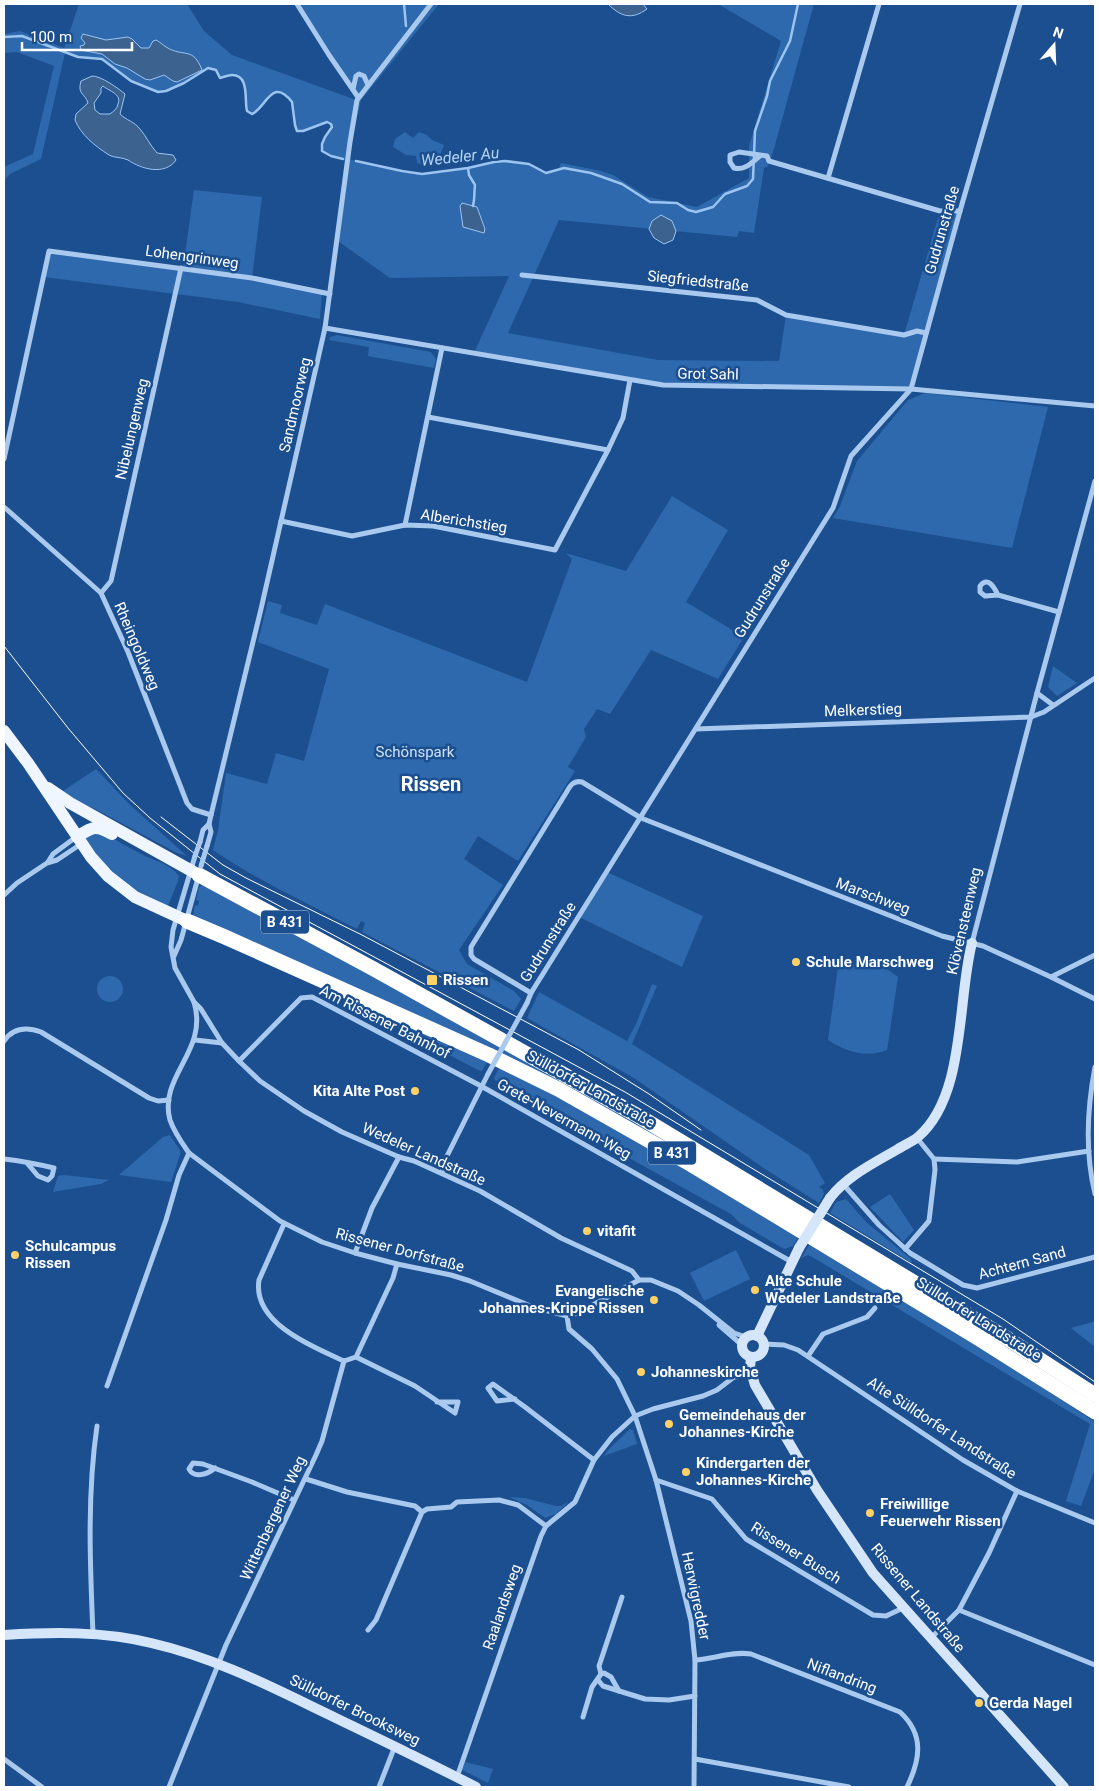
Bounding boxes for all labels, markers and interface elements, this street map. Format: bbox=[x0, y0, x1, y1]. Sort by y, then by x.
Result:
scale bar bbox=[22, 20, 132, 52]
north arrow bbox=[1029, 20, 1079, 70]
text: N bbox=[1051, 24, 1066, 42]
text: 100 m bbox=[30, 28, 72, 46]
water label: Wedeler Au bbox=[420, 143, 501, 170]
street label: Gudrunstraße bbox=[921, 184, 963, 276]
street label: Lohengrinweg bbox=[144, 242, 240, 272]
street label: Siegfriedstraße bbox=[646, 267, 750, 295]
street label: Sandmoorweg bbox=[275, 356, 315, 454]
street label: Grot Sahl bbox=[677, 364, 739, 384]
street label: Nibelungenweg bbox=[112, 377, 152, 481]
street label: Alberichstieg bbox=[419, 505, 509, 537]
street label: Gudrunstraße bbox=[730, 555, 794, 641]
street label: Rheingoldweg bbox=[110, 599, 164, 693]
street label: Melkerstieg bbox=[824, 700, 902, 720]
park label: Schönspark bbox=[376, 743, 455, 761]
district label: Rissen bbox=[401, 772, 461, 796]
street label: Klövensteenweg bbox=[943, 866, 985, 976]
street label: Marschweg bbox=[833, 874, 913, 918]
street label: Gudrunstraße bbox=[516, 899, 580, 985]
road number: B 431 bbox=[261, 910, 309, 934]
place label: Schule Marschweg bbox=[806, 953, 934, 971]
marker: Schule Marschweg bbox=[790, 956, 802, 968]
place label: Rissen bbox=[443, 971, 489, 989]
marker: Rissen bbox=[425, 973, 439, 987]
street label: Am Rissener Bahnhof bbox=[317, 981, 454, 1063]
street label: Sülldorfer Landstraße bbox=[524, 1046, 658, 1132]
street label: Grete-Nevermann-Weg bbox=[494, 1075, 634, 1163]
place label: Kita Alte Post bbox=[313, 1082, 405, 1100]
marker: Kita Alte Post bbox=[409, 1085, 421, 1097]
street label: Wedeler Landstraße bbox=[359, 1119, 489, 1189]
road number: B 431 bbox=[648, 1142, 696, 1164]
place label: vitafit bbox=[597, 1222, 636, 1240]
street label: Rissener Dorfstraße bbox=[334, 1224, 466, 1276]
marker: vitafit bbox=[581, 1225, 593, 1237]
place label: Schulcampus Rissen bbox=[25, 1237, 116, 1272]
street label: Achtern Sand bbox=[976, 1243, 1068, 1283]
marker: Schulcampus Rissen bbox=[9, 1249, 21, 1261]
place label: Alte Schule Wedeler Landstraße bbox=[765, 1272, 900, 1307]
street label: Sülldorfer Landstraße bbox=[913, 1273, 1045, 1365]
place label: Evangelische Johannes-Krippe Rissen bbox=[479, 1282, 644, 1317]
marker: Alte Schule Wedeler Landstraße bbox=[749, 1284, 761, 1296]
marker: Evangelische Johannes-Krippe Rissen bbox=[648, 1294, 660, 1306]
place label: Johanneskirche bbox=[651, 1363, 759, 1381]
marker: Johanneskirche bbox=[635, 1366, 647, 1378]
street label: Alte Sülldorfer Landstraße bbox=[864, 1373, 1020, 1483]
place label: Gemeindehaus der Johannes-Kirche bbox=[679, 1406, 806, 1441]
marker: Gemeindehaus der Johannes-Kirche bbox=[663, 1418, 675, 1430]
street label: Wittenbergener Weg bbox=[236, 1453, 310, 1583]
place label: Kindergarten der Johannes-Kirche bbox=[696, 1454, 811, 1489]
marker: Kindergarten der Johannes-Kirche bbox=[680, 1466, 692, 1478]
place label: Freiwillige Feuerwehr Rissen bbox=[880, 1495, 1001, 1530]
marker: Freiwillige Feuerwehr Rissen bbox=[864, 1507, 876, 1519]
street label: Rissener Busch bbox=[748, 1518, 844, 1588]
street label: Rissener Landstraße bbox=[867, 1540, 969, 1656]
street label: Herwigredder bbox=[678, 1550, 714, 1642]
street label: Raalandsweg bbox=[479, 1562, 525, 1652]
street label: Niflandring bbox=[805, 1654, 879, 1698]
street label: Sülldorfer Brooksweg bbox=[287, 1671, 423, 1749]
place label: Gerda Nagel bbox=[989, 1694, 1072, 1712]
marker: Gerda Nagel bbox=[973, 1697, 985, 1709]

